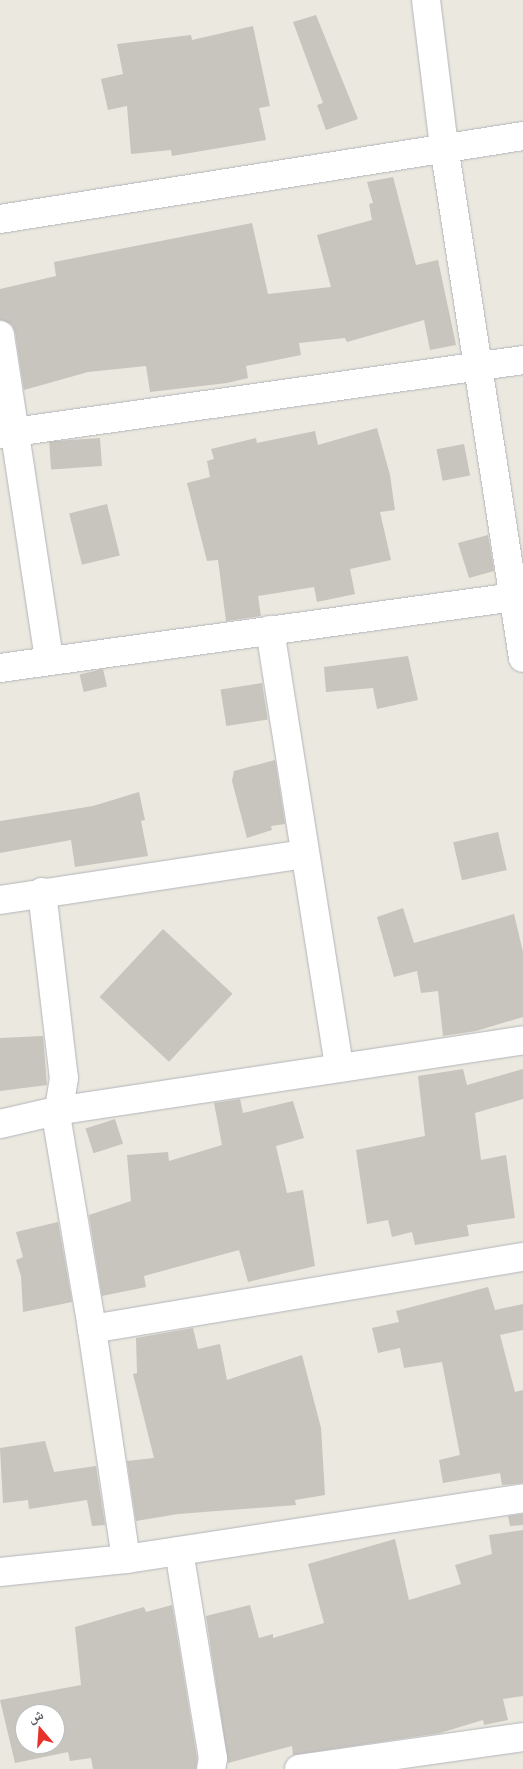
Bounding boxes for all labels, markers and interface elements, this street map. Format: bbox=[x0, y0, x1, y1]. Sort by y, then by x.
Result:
north arrow bbox=[15, 1704, 65, 1754]
text: ش bbox=[26, 1705, 45, 1726]

